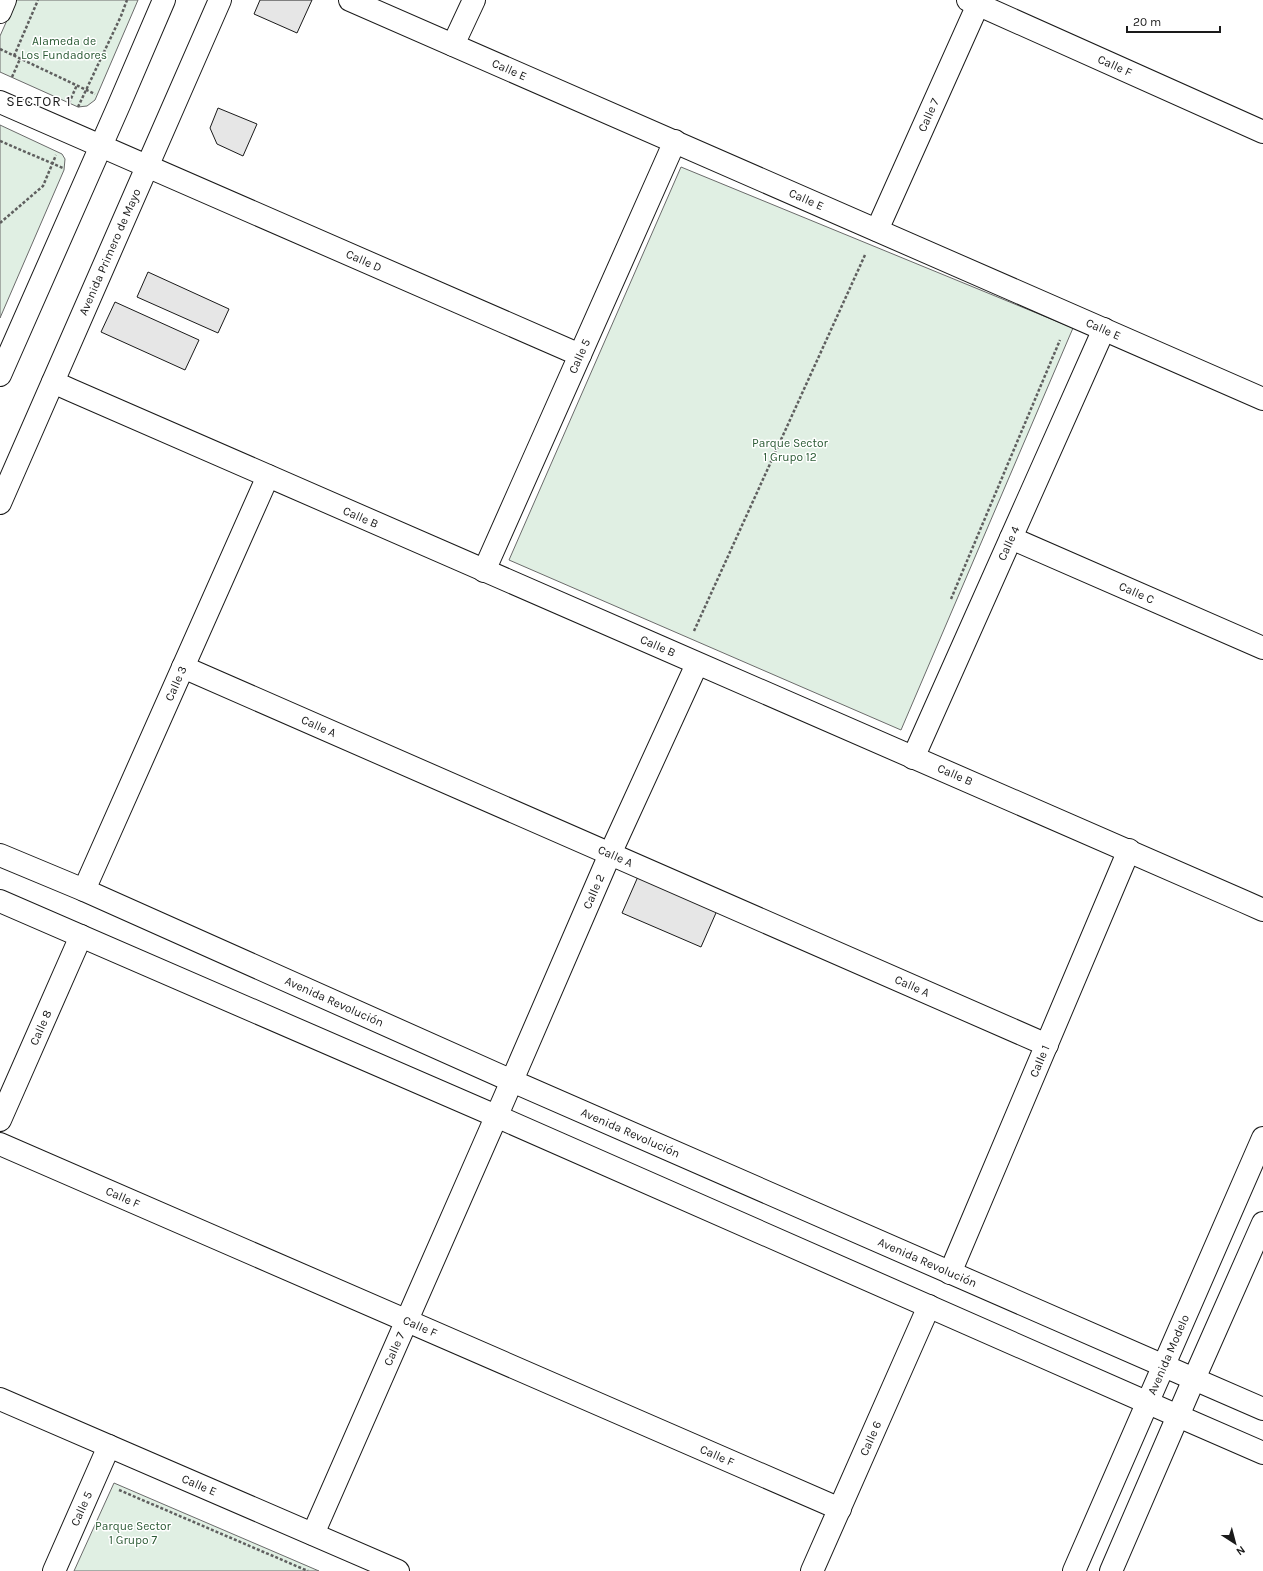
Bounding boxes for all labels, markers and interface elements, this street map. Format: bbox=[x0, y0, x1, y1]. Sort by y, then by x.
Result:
scale bar bbox=[1127, 8, 1220, 34]
text: 20 m bbox=[1133, 15, 1161, 29]
park label: Alameda de Los Fundadores bbox=[21, 34, 107, 62]
street label: Calle F bbox=[1096, 52, 1134, 80]
street label: Calle E bbox=[490, 56, 529, 83]
district label: SECTOR 1 bbox=[6, 93, 72, 110]
street label: Calle 7 bbox=[915, 96, 942, 134]
street label: Avenida Primero de Mayo bbox=[76, 186, 144, 318]
street label: Calle E bbox=[787, 186, 826, 213]
street label: Calle D bbox=[344, 247, 384, 275]
street label: Calle E bbox=[1084, 315, 1123, 343]
street label: Calle 5 bbox=[566, 336, 593, 376]
park label: Parque Sector 1 Grupo 12 bbox=[752, 436, 829, 464]
street label: Calle B bbox=[341, 503, 380, 531]
street label: Calle 4 bbox=[995, 524, 1023, 563]
street label: Calle C bbox=[1117, 579, 1156, 607]
street label: Calle B bbox=[638, 632, 678, 660]
street label: Calle 3 bbox=[162, 664, 190, 703]
street label: Calle A bbox=[299, 713, 338, 740]
street label: Calle B bbox=[935, 761, 975, 789]
street label: Calle A bbox=[596, 842, 635, 870]
street label: Calle 2 bbox=[580, 872, 607, 911]
street label: Calle A bbox=[893, 972, 932, 1000]
street label: Avenida Revolución bbox=[283, 974, 386, 1030]
street label: Calle 8 bbox=[27, 1008, 55, 1047]
street label: Calle 1 bbox=[1027, 1043, 1053, 1079]
street label: Avenida Revolución bbox=[579, 1105, 682, 1161]
street label: Calle F bbox=[104, 1184, 142, 1211]
street label: Avenida Revolución bbox=[876, 1235, 979, 1290]
street label: Avenida Modelo bbox=[1145, 1312, 1192, 1397]
street label: Calle F bbox=[401, 1313, 439, 1340]
street label: Calle 7 bbox=[381, 1330, 408, 1368]
street label: Calle 6 bbox=[857, 1419, 884, 1458]
street label: Calle F bbox=[698, 1442, 737, 1469]
street label: Calle E bbox=[180, 1471, 219, 1499]
street label: Calle 5 bbox=[68, 1489, 95, 1528]
park label: Parque Sector 1 Grupo 7 bbox=[95, 1519, 172, 1547]
north arrow bbox=[1215, 1523, 1255, 1563]
text: N bbox=[1234, 1543, 1248, 1558]

